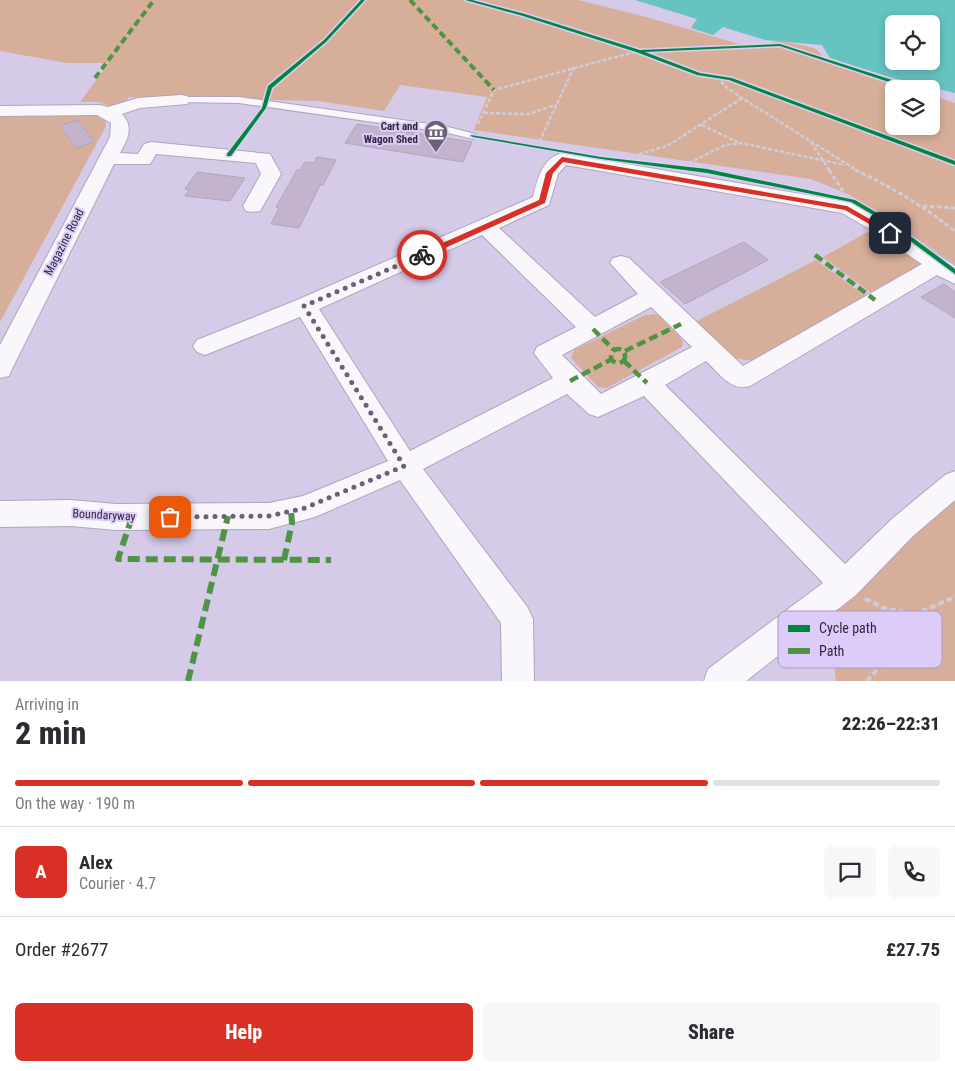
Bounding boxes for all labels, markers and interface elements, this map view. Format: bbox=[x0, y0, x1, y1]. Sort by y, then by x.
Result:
map controls bbox=[885, 15, 940, 135]
button: locate bbox=[885, 15, 940, 70]
button: layers bbox=[885, 80, 940, 135]
museum icon: Cart and Wagon Shed bbox=[423, 119, 449, 153]
place label: Cart and Wagon Shed bbox=[364, 120, 418, 146]
street label: Magazine Road bbox=[41, 206, 87, 278]
pin bbox=[869, 212, 911, 254]
icon: home bbox=[876, 219, 904, 247]
courier bbox=[397, 230, 447, 280]
icon: bike bbox=[408, 241, 436, 269]
pin bbox=[149, 496, 191, 538]
icon: bag bbox=[156, 503, 184, 531]
street label: Boundaryway bbox=[72, 506, 136, 524]
legend bbox=[778, 611, 942, 668]
text: Cycle path bbox=[819, 620, 877, 636]
text: Path bbox=[819, 643, 844, 659]
text: Arriving in bbox=[15, 695, 79, 714]
text: 22:26–22:31 bbox=[842, 712, 940, 735]
text: 2 min bbox=[15, 714, 86, 752]
text: On the way · 190 m bbox=[15, 794, 135, 813]
button: chat bbox=[824, 846, 876, 898]
button: phone bbox=[888, 846, 940, 898]
text: Alex bbox=[79, 851, 113, 874]
text: A bbox=[35, 860, 47, 883]
text: Courier · 4.7 bbox=[79, 874, 156, 893]
text: Order #2677 bbox=[15, 938, 108, 961]
text: £27.75 bbox=[886, 938, 940, 961]
button: Help bbox=[15, 1003, 473, 1061]
button: Share bbox=[483, 1003, 940, 1061]

